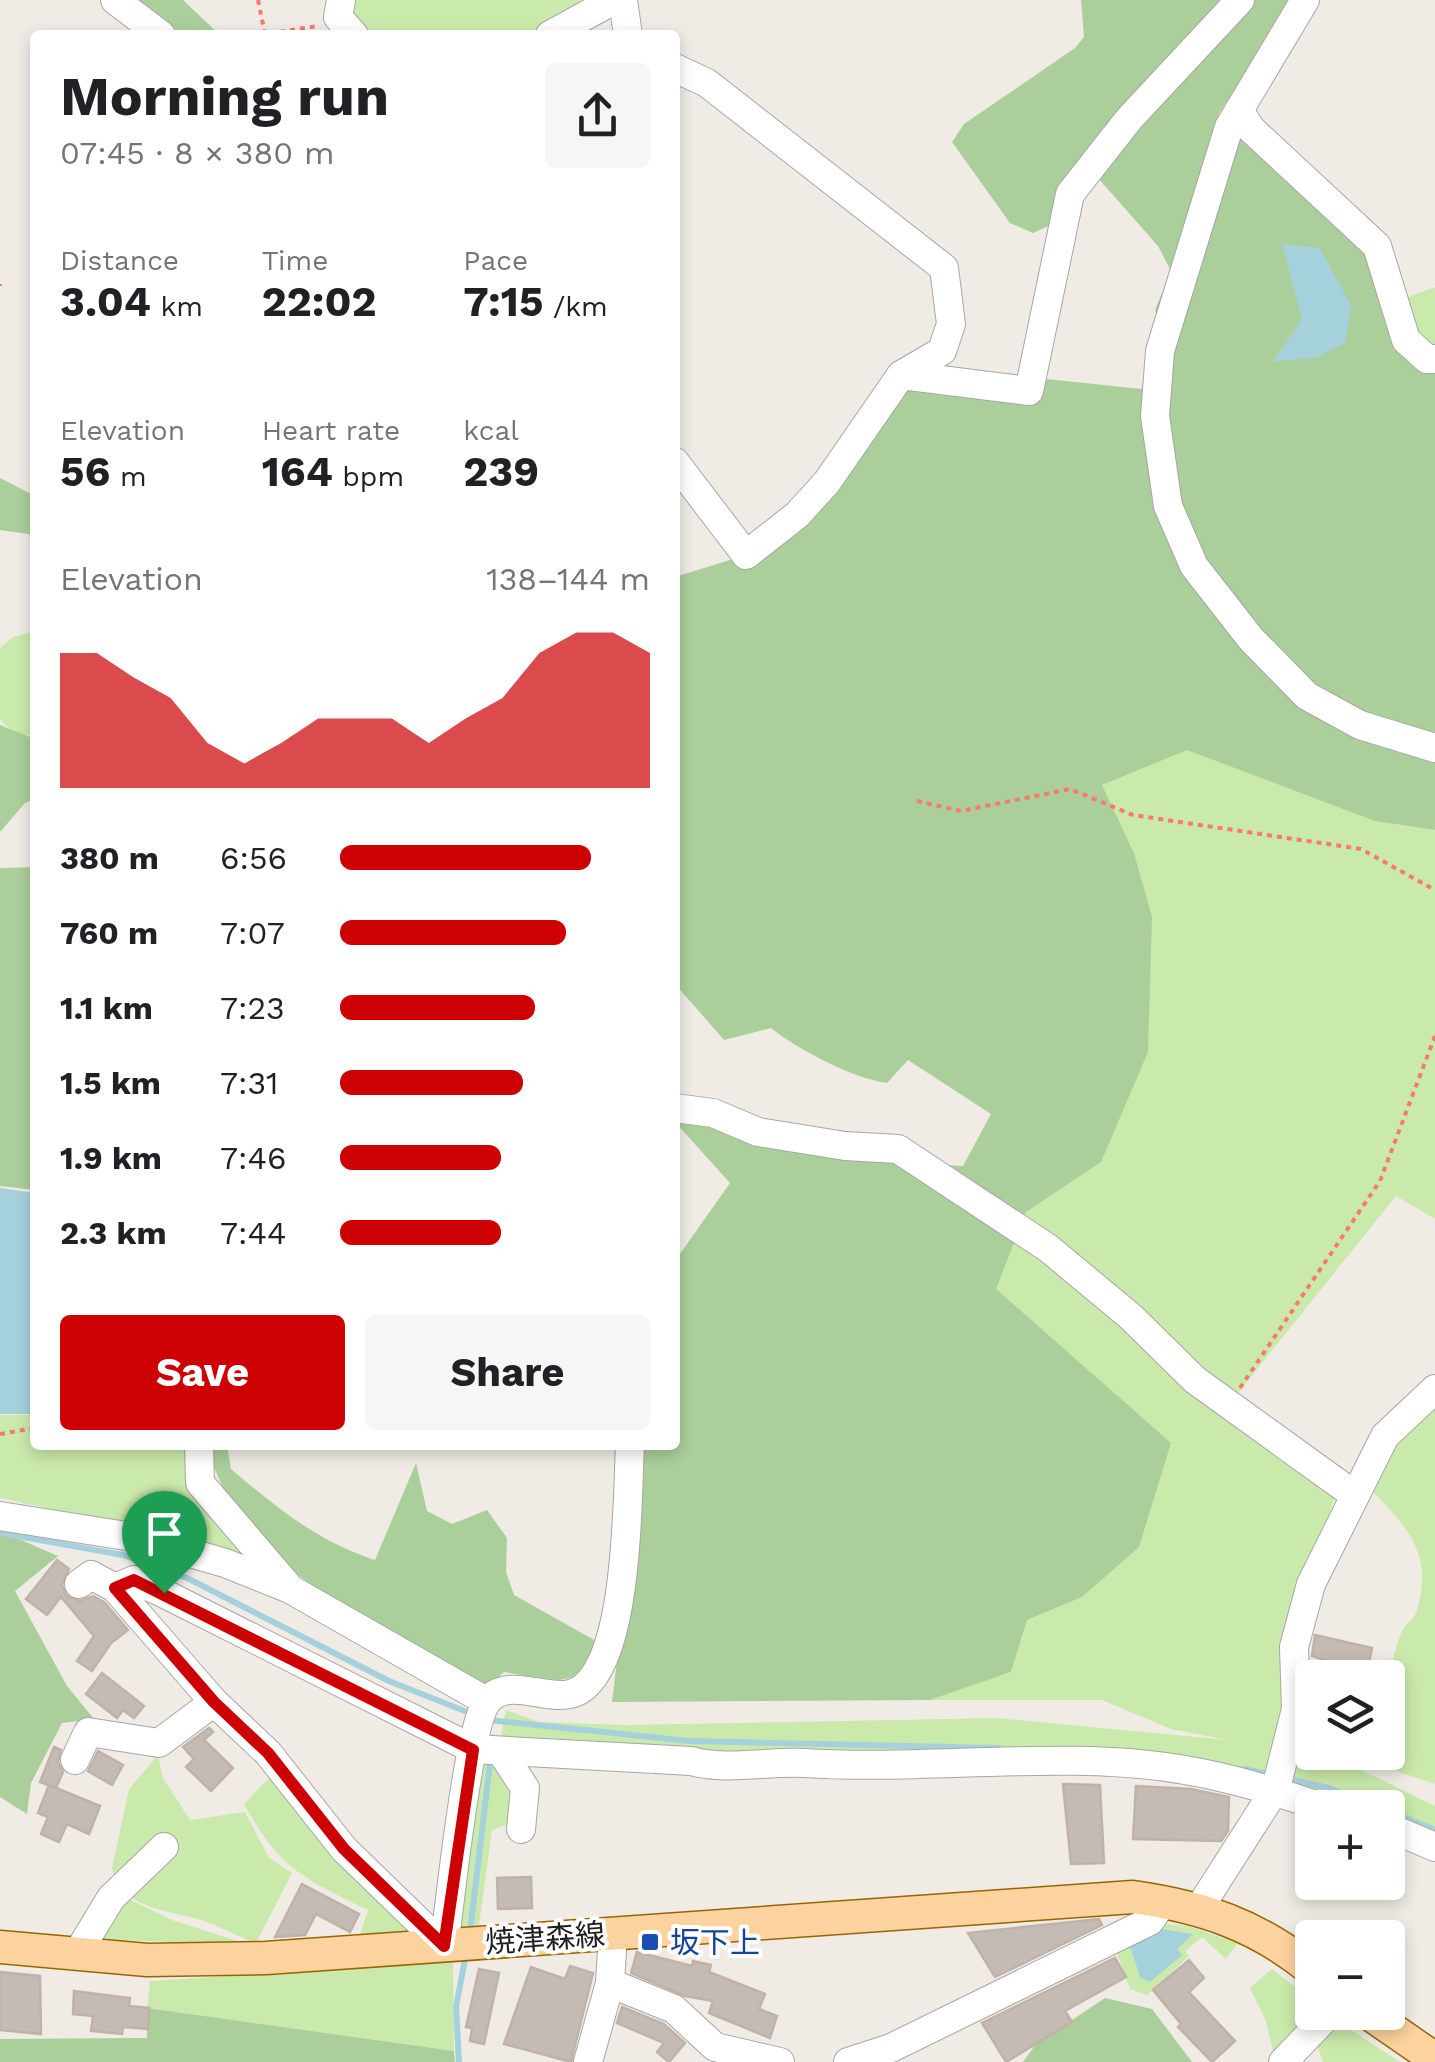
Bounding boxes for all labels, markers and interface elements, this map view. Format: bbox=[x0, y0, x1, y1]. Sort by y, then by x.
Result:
button: share bbox=[545, 63, 650, 168]
text: Morning run bbox=[60, 64, 389, 128]
text: 07:45 · 8 × 380 m bbox=[60, 134, 334, 172]
text: Distance bbox=[60, 244, 179, 277]
text: Time bbox=[262, 244, 328, 277]
text: Pace bbox=[463, 244, 528, 277]
text: 3.04 bbox=[60, 277, 151, 326]
text: 22:02 bbox=[262, 277, 377, 326]
text: 7:15 bbox=[463, 277, 543, 326]
text: km bbox=[151, 290, 203, 323]
text: /km bbox=[543, 290, 608, 323]
text: Elevation bbox=[60, 414, 185, 447]
text: Heart rate bbox=[262, 414, 400, 447]
text: kcal bbox=[463, 414, 519, 447]
text: 56 bbox=[60, 447, 110, 496]
text: 164 bbox=[262, 447, 333, 496]
text: 239 bbox=[463, 447, 539, 496]
text: m bbox=[110, 460, 147, 493]
text: bpm bbox=[333, 460, 404, 493]
text: Elevation bbox=[60, 560, 203, 598]
text: 138–144 m bbox=[486, 560, 650, 598]
text: 380 m bbox=[60, 839, 159, 877]
text: 6:56 bbox=[220, 839, 287, 877]
text: 760 m bbox=[60, 914, 158, 952]
text: 7:07 bbox=[220, 914, 285, 952]
text: 1.1 km bbox=[60, 989, 153, 1027]
text: 7:23 bbox=[220, 989, 285, 1027]
text: 1.5 km bbox=[60, 1064, 161, 1102]
text: 7:31 bbox=[220, 1064, 279, 1102]
text: 1.9 km bbox=[60, 1139, 162, 1177]
text: 7:46 bbox=[220, 1139, 286, 1177]
text: 2.3 km bbox=[60, 1214, 167, 1252]
text: 7:44 bbox=[220, 1214, 287, 1252]
button: Save bbox=[60, 1315, 345, 1430]
button: Share bbox=[365, 1315, 650, 1430]
pin bbox=[122, 1491, 207, 1594]
icon: arrive bbox=[137, 1506, 192, 1561]
map controls bbox=[1295, 1660, 1405, 2030]
button: layers bbox=[1295, 1660, 1405, 1770]
button: + bbox=[1295, 1790, 1405, 1900]
street label: 焼津森線 bbox=[484, 1916, 606, 1960]
button: − bbox=[1295, 1920, 1405, 2030]
place label: 坂下上 bbox=[670, 1925, 760, 1960]
marker: 坂下上 bbox=[639, 1931, 661, 1953]

